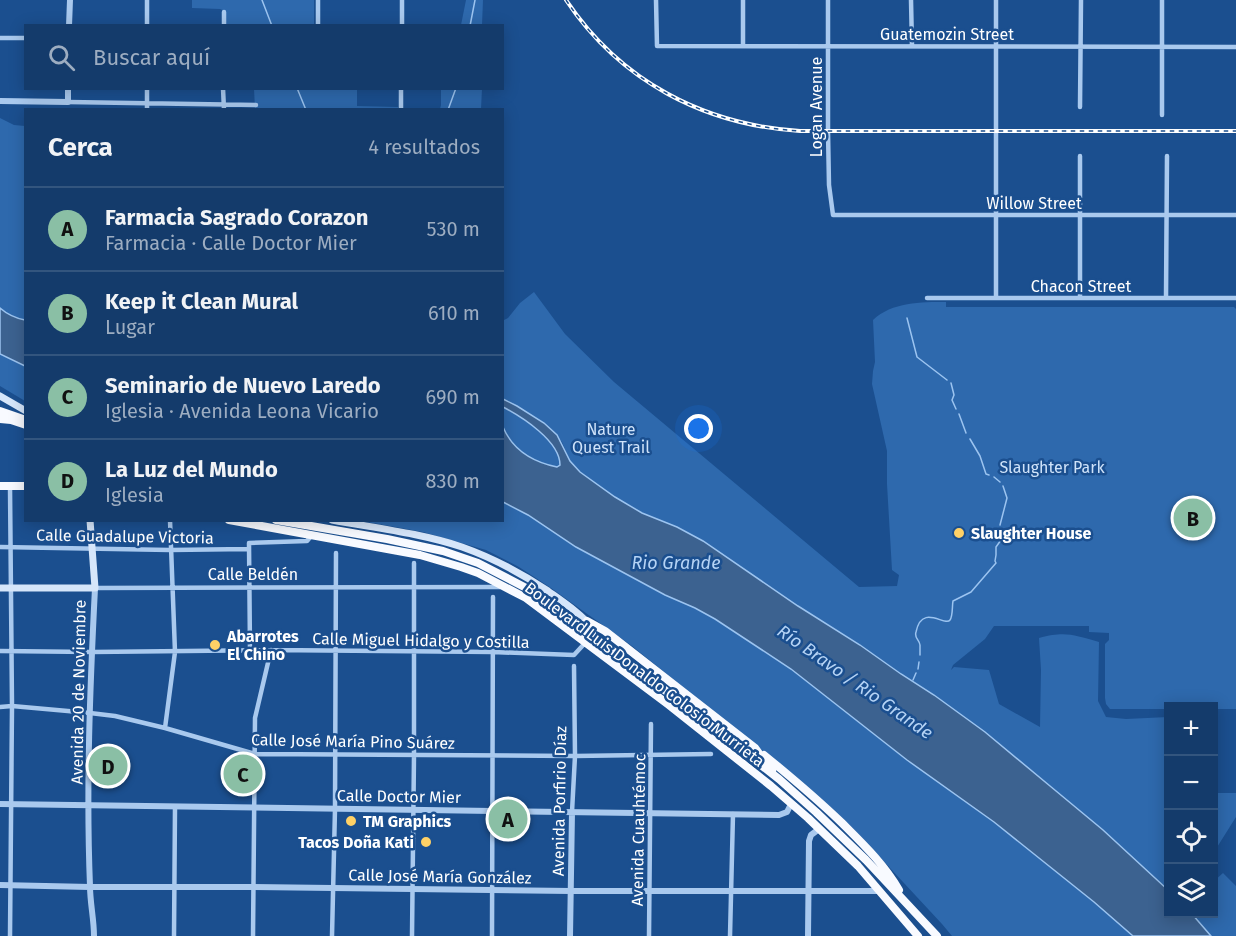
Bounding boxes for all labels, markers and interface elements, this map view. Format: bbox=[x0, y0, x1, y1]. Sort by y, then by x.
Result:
search box bbox=[24, 24, 504, 90]
street label: Guatemozin Street bbox=[880, 25, 1014, 44]
icon: search bbox=[45, 41, 78, 74]
text: Buscar aquí bbox=[93, 44, 210, 71]
street label: Logan Avenue bbox=[807, 57, 826, 157]
text: Cerca bbox=[48, 132, 113, 163]
text: 4 resultados bbox=[368, 135, 480, 159]
street label: Willow Street bbox=[986, 194, 1082, 213]
text: Farmacia Sagrado Corazon bbox=[105, 204, 368, 231]
text: A bbox=[62, 217, 73, 241]
text: 530 m bbox=[427, 217, 480, 241]
text: Farmacia · Calle Doctor Mier bbox=[105, 231, 357, 255]
street label: Chacon Street bbox=[1031, 277, 1132, 296]
text: Keep it Clean Mural bbox=[105, 288, 298, 315]
text: B bbox=[61, 301, 74, 325]
text: 610 m bbox=[428, 301, 480, 325]
text: Lugar bbox=[105, 315, 155, 339]
text: Seminario de Nuevo Laredo bbox=[105, 372, 381, 399]
text: C bbox=[62, 385, 73, 409]
text: 690 m bbox=[426, 385, 480, 409]
text: Iglesia · Avenida Leona Vicario bbox=[105, 399, 379, 423]
your location bbox=[684, 414, 713, 443]
park label: Nature Quest Trail bbox=[572, 420, 650, 457]
text: La Luz del Mundo bbox=[105, 456, 278, 483]
park label: Slaughter Park bbox=[999, 458, 1105, 477]
text: D bbox=[61, 469, 74, 493]
text: 830 m bbox=[425, 469, 480, 493]
text: Iglesia bbox=[105, 483, 164, 507]
pin: B bbox=[1174, 496, 1212, 540]
place label: Slaughter House bbox=[971, 524, 1092, 543]
street label: Calle Guadalupe Victoria bbox=[36, 525, 214, 548]
marker: Slaughter House bbox=[952, 526, 966, 540]
water label: Rio Grande bbox=[632, 552, 721, 574]
street label: Calle Beldén bbox=[208, 565, 298, 584]
street label: Boulevard Luis Donaldo Colosio Murrieta bbox=[521, 578, 768, 771]
street label: Avenida 20 de Noviembre bbox=[67, 600, 90, 784]
water label: Río Bravo / Rio Grande bbox=[773, 620, 937, 744]
place label: Abarrotes El Chino bbox=[226, 627, 299, 664]
street label: Calle Miguel Hidalgo y Costilla bbox=[312, 629, 530, 652]
marker: Abarrotes El Chino bbox=[208, 638, 222, 652]
map controls bbox=[1164, 702, 1218, 918]
button: + bbox=[1164, 702, 1218, 756]
street label: Avenida Porfirio Díaz bbox=[549, 726, 570, 876]
street label: Calle José María Pino Suárez bbox=[251, 730, 455, 753]
pin: D bbox=[88, 744, 128, 789]
pin: C bbox=[224, 752, 262, 796]
street label: Avenida Cuauhtémoc bbox=[628, 753, 649, 906]
button: − bbox=[1164, 756, 1218, 810]
street label: Calle Doctor Mier bbox=[337, 786, 462, 807]
pin: A bbox=[488, 796, 528, 842]
button: locate bbox=[1164, 810, 1218, 864]
place label: TM Graphics bbox=[363, 812, 452, 831]
marker: TM Graphics bbox=[344, 814, 358, 828]
place label: Tacos Doña Kati bbox=[298, 833, 414, 852]
marker: Tacos Doña Kati bbox=[419, 835, 433, 849]
button: layers bbox=[1164, 864, 1218, 918]
street label: Calle José María González bbox=[348, 865, 532, 888]

